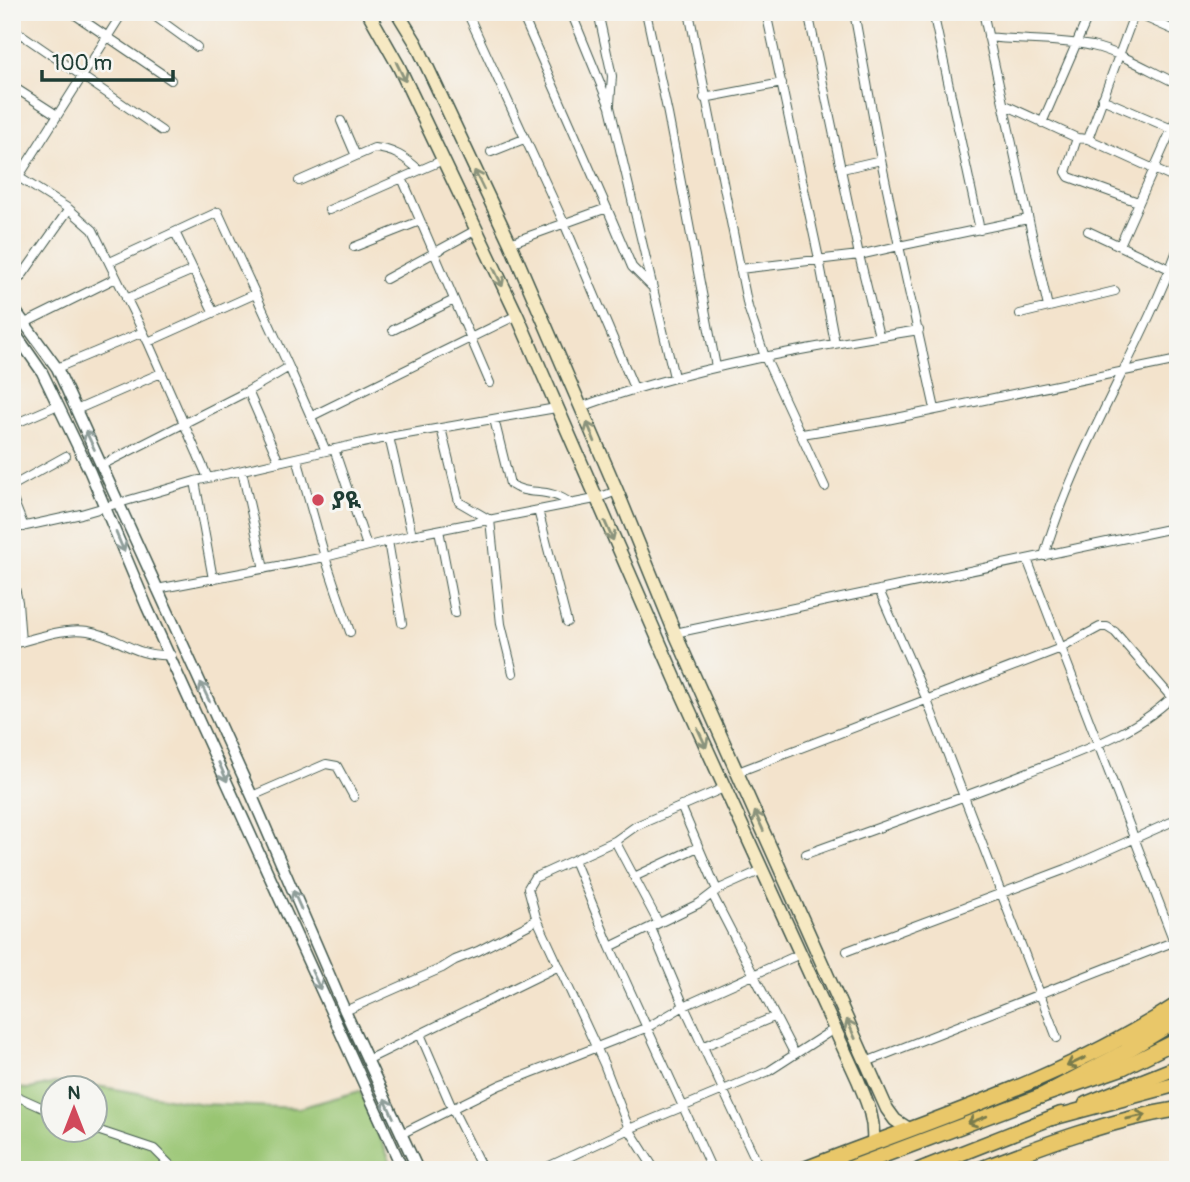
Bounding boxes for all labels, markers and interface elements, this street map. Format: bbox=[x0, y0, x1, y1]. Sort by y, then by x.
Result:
scale bar bbox=[42, 38, 173, 82]
text: 100 m bbox=[52, 50, 112, 77]
one-way arrow bbox=[395, 61, 409, 82]
one-way arrow bbox=[471, 170, 485, 191]
one-way arrow bbox=[493, 267, 506, 288]
one-way arrow bbox=[584, 422, 597, 444]
one-way arrow bbox=[83, 430, 97, 451]
place label: ያዪ bbox=[332, 486, 362, 515]
marker: ያዪ bbox=[310, 492, 326, 508]
one-way arrow bbox=[603, 519, 616, 541]
one-way arrow bbox=[114, 531, 127, 553]
one-way arrow bbox=[198, 682, 211, 703]
one-way arrow bbox=[696, 727, 709, 749]
one-way arrow bbox=[217, 761, 230, 782]
one-way arrow bbox=[752, 811, 765, 832]
one-way arrow bbox=[290, 889, 303, 911]
one-way arrow bbox=[310, 969, 324, 990]
one-way arrow bbox=[844, 1019, 857, 1040]
one-way arrow bbox=[1066, 1056, 1087, 1070]
north arrow bbox=[38, 1074, 108, 1144]
text: N bbox=[68, 1081, 81, 1105]
one-way arrow bbox=[382, 1098, 395, 1119]
one-way arrow bbox=[1124, 1110, 1147, 1124]
one-way arrow bbox=[966, 1115, 988, 1128]

